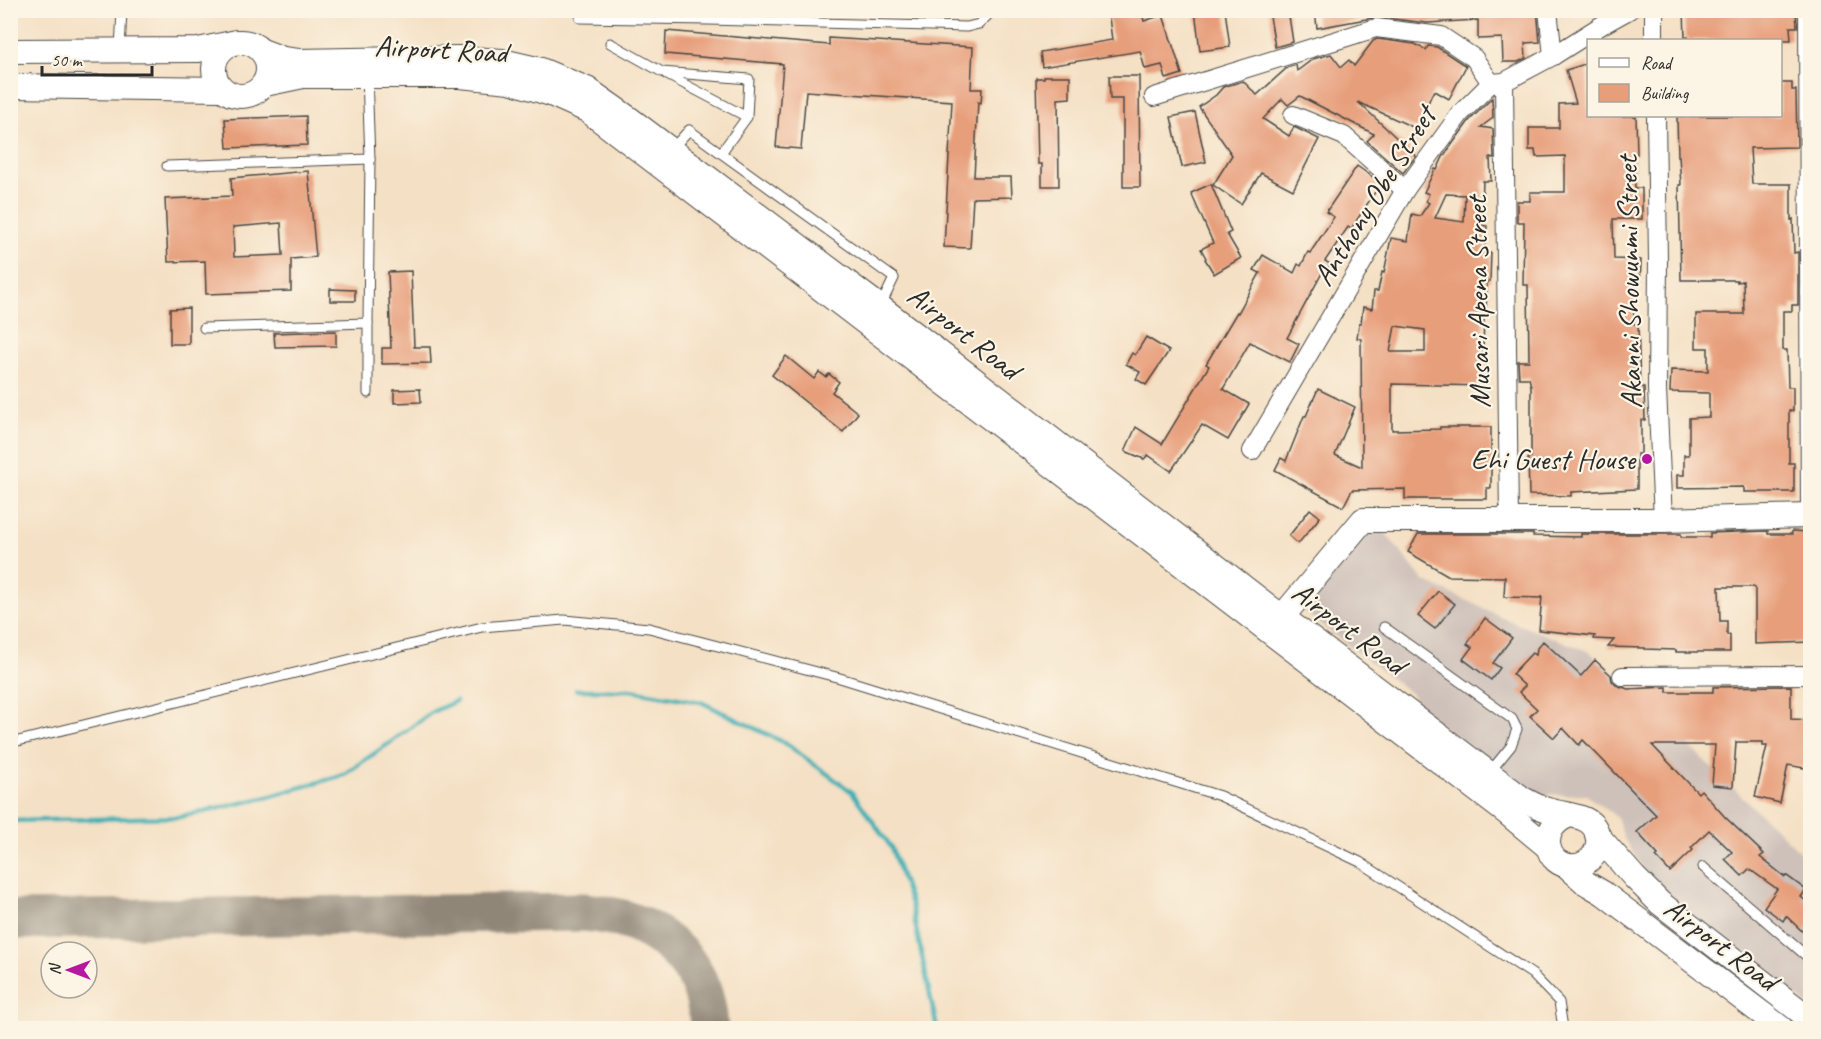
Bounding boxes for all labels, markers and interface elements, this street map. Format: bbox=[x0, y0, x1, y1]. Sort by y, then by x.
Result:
street label: Airport Road bbox=[374, 27, 512, 72]
scale bar bbox=[42, 39, 152, 77]
legend bbox=[1587, 39, 1782, 117]
text: 50 m bbox=[51, 49, 84, 71]
text: Road bbox=[1641, 52, 1674, 74]
text: Building bbox=[1641, 82, 1690, 104]
street label: Anthony Obe Street bbox=[1304, 96, 1446, 292]
street label: Akanni Showunmi Street bbox=[1608, 152, 1650, 409]
street label: Musari Apena Street bbox=[1457, 193, 1499, 408]
street label: Airport Road bbox=[900, 276, 1031, 390]
place label: Ehi Guest House bbox=[1471, 440, 1637, 478]
marker: Ehi Guest House bbox=[1640, 452, 1654, 466]
street label: Airport Road bbox=[1285, 573, 1417, 686]
street label: Airport Road bbox=[1657, 889, 1789, 1002]
north arrow bbox=[39, 940, 99, 1000]
text: N bbox=[45, 962, 65, 975]

